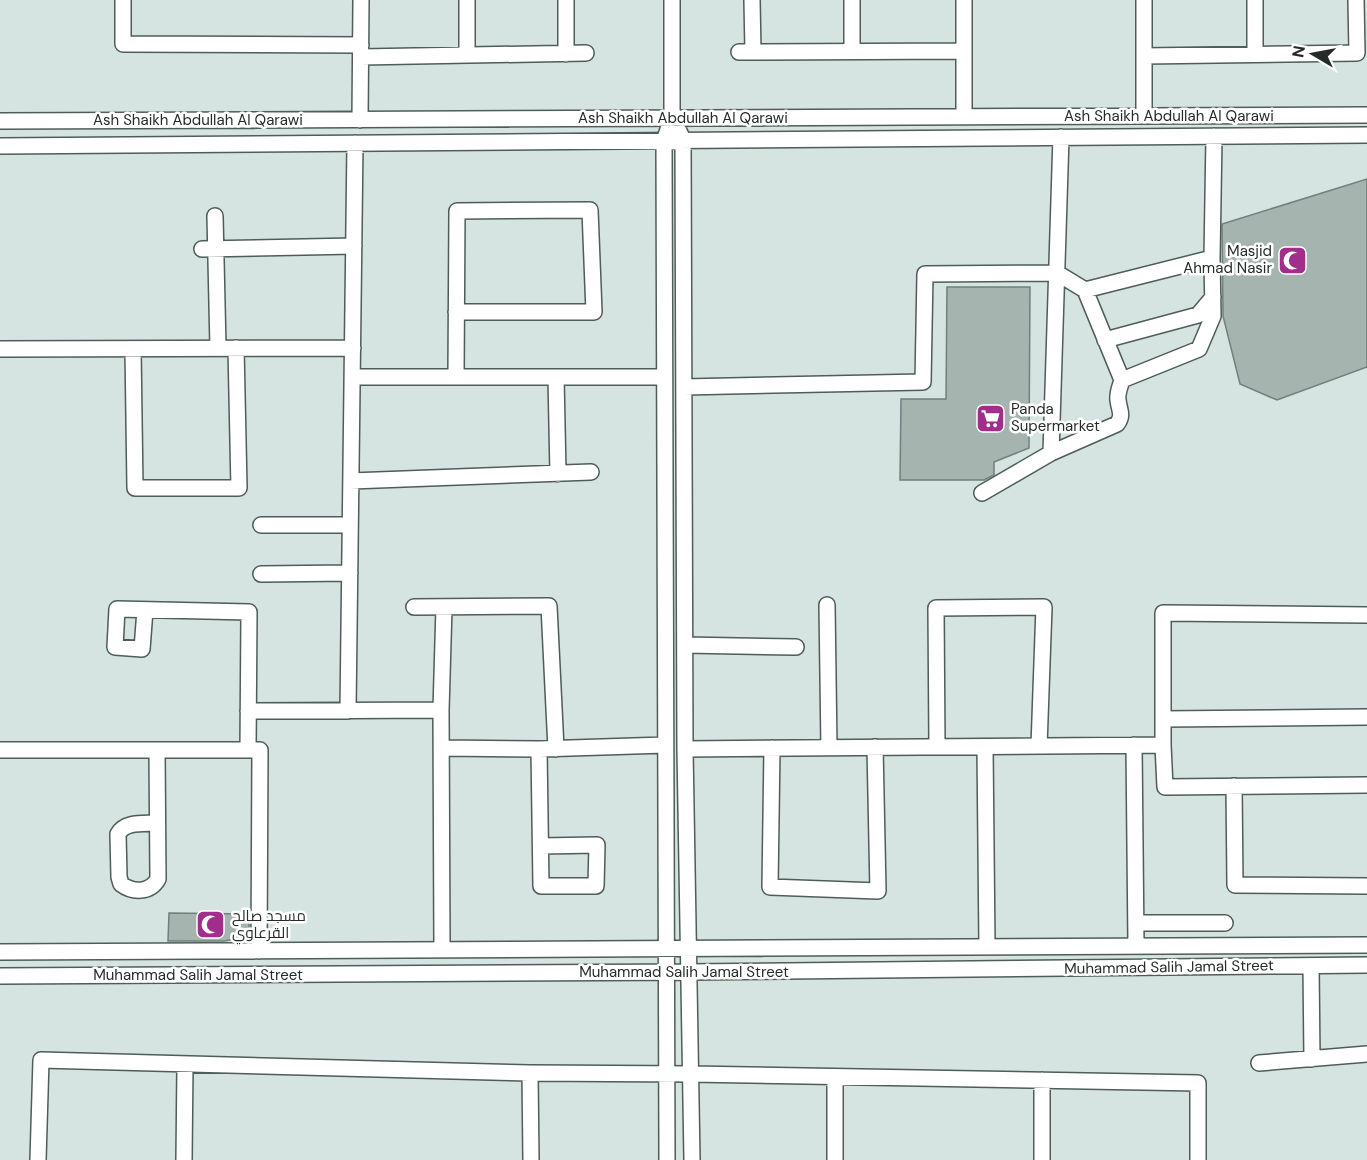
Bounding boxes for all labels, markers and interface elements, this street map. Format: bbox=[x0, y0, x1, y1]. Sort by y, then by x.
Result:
north arrow bbox=[1283, 24, 1343, 84]
text: N bbox=[1287, 44, 1310, 59]
street label: Ash Shaikh Abdullah Al Qarawi bbox=[1064, 106, 1274, 126]
street label: Ash Shaikh Abdullah Al Qarawi bbox=[578, 108, 788, 128]
street label: Ash Shaikh Abdullah Al Qarawi bbox=[93, 110, 303, 130]
place label: Masjid Ahmad Nasir bbox=[1183, 241, 1272, 278]
mosque icon: Masjid Ahmad Nasir bbox=[1277, 244, 1309, 276]
place label: Panda Supermarket bbox=[1011, 399, 1100, 436]
supermarket icon: Panda Supermarket bbox=[974, 402, 1006, 434]
place label: مسجد صالح القرعاوي bbox=[232, 906, 306, 945]
mosque icon: مسجد صالح القرعاوي bbox=[195, 909, 227, 941]
street label: Muhammad Salih Jamal Street bbox=[1064, 955, 1274, 979]
street label: Muhammad Salih Jamal Street bbox=[579, 962, 789, 982]
street label: Muhammad Salih Jamal Street bbox=[93, 965, 303, 985]

